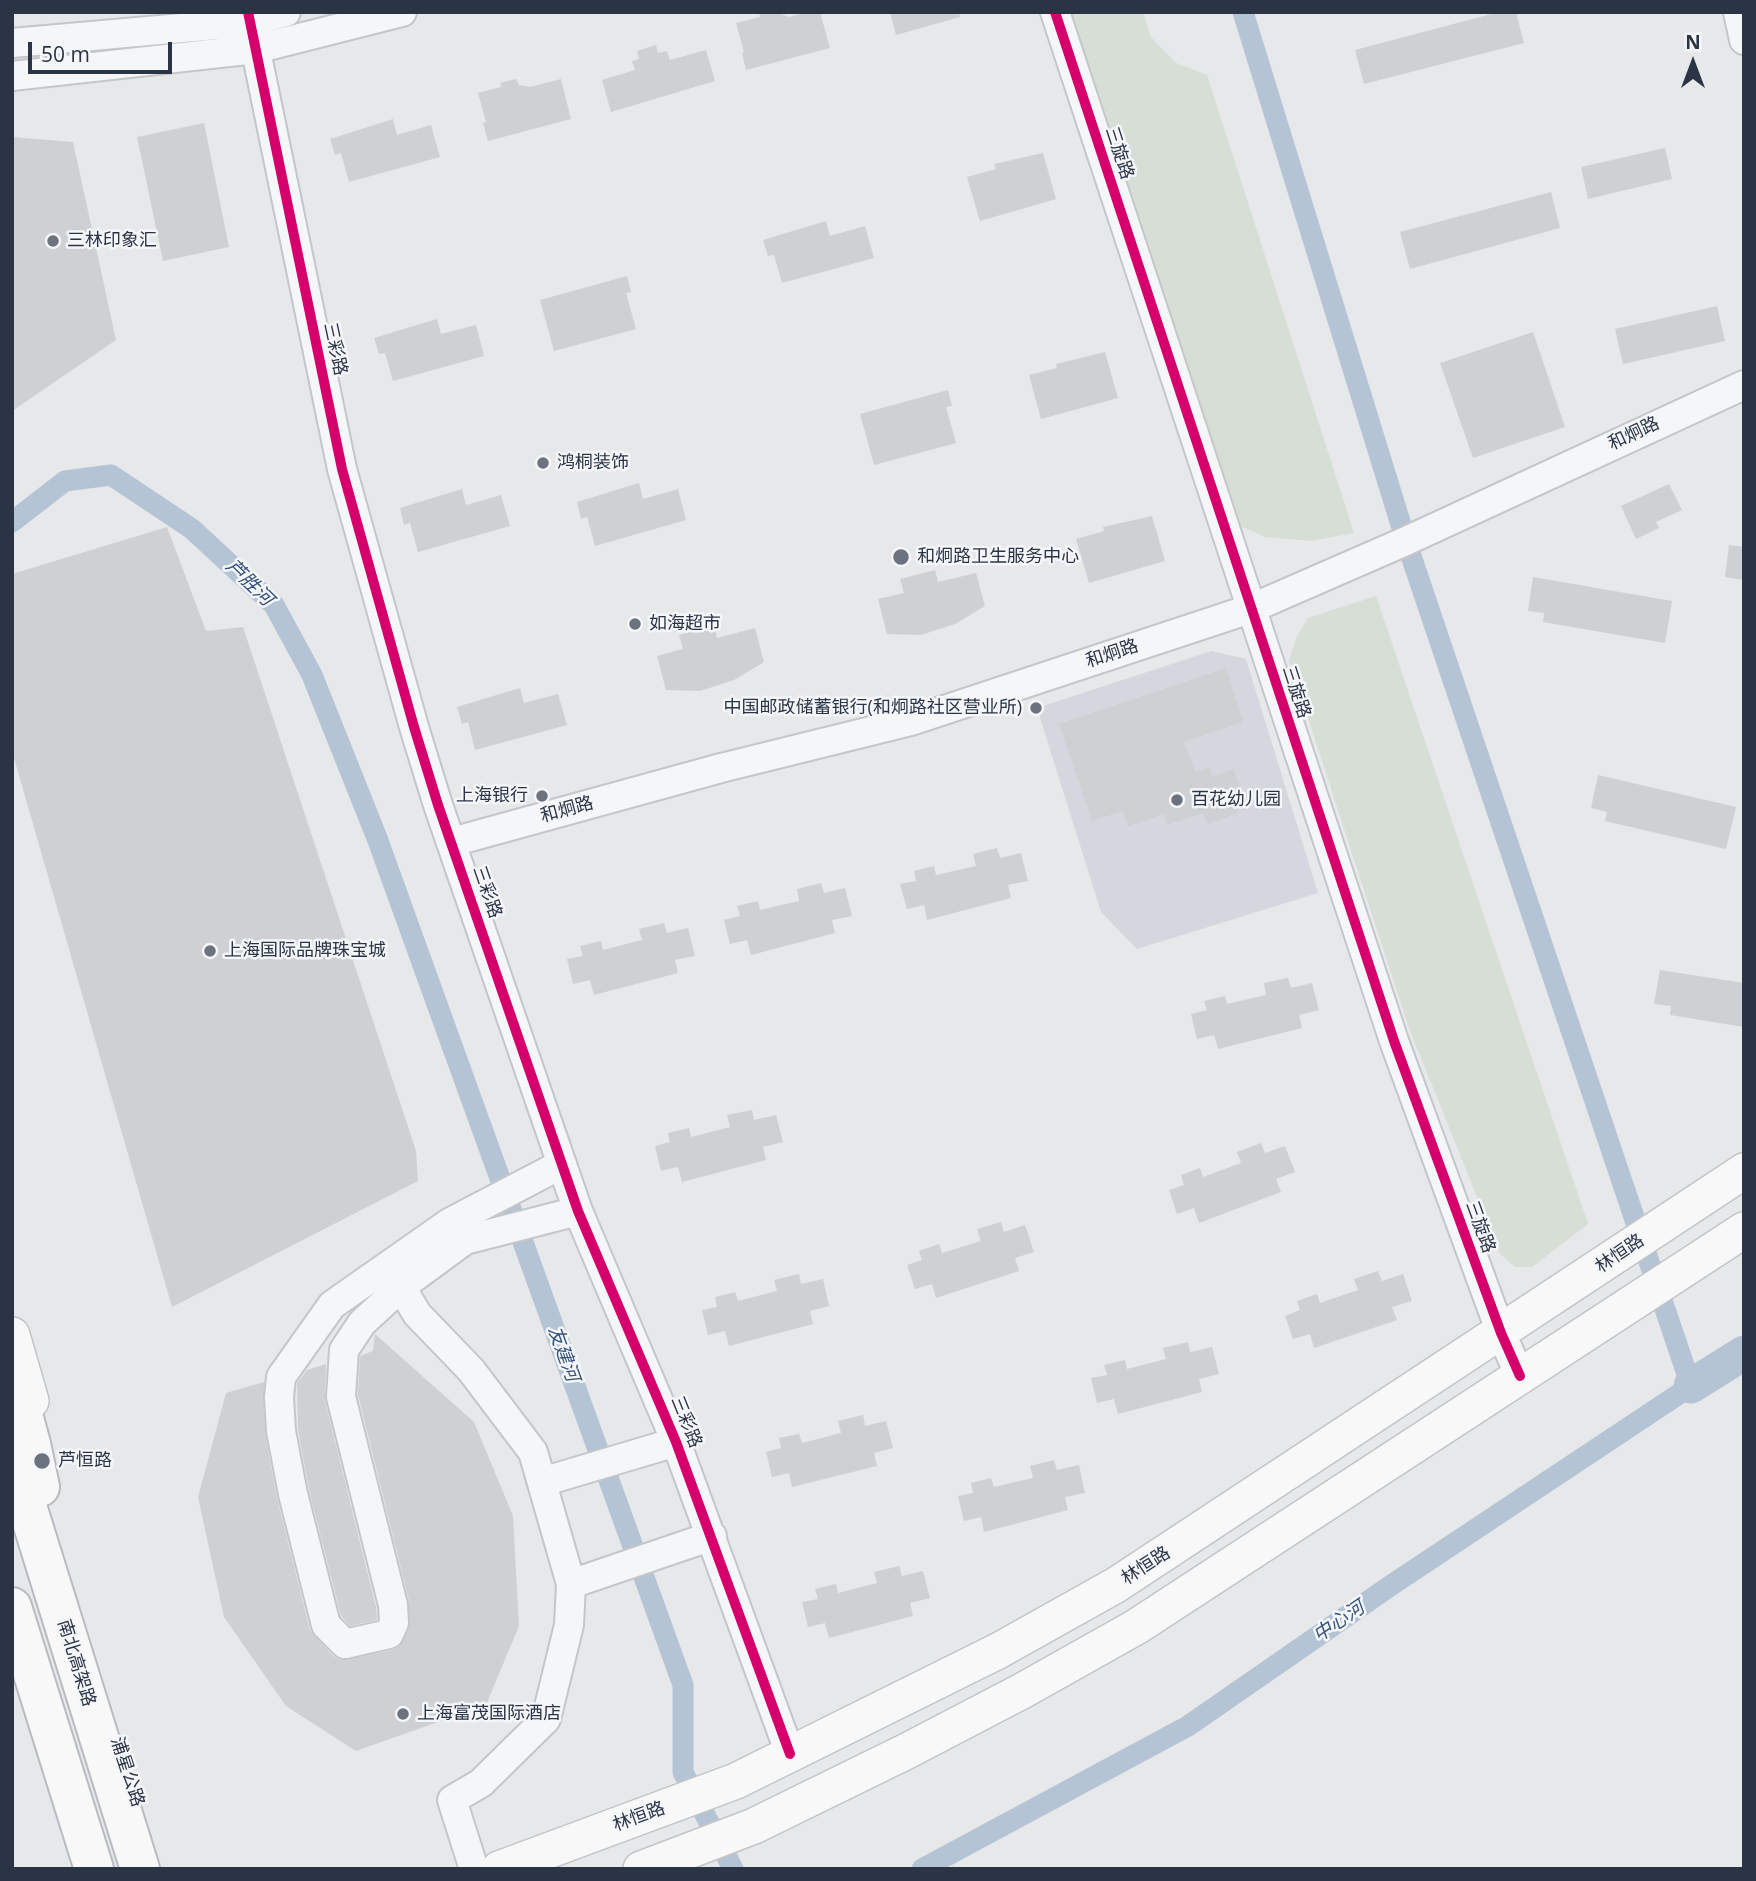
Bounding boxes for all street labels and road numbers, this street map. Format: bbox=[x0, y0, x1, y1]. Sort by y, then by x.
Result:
street label: 三旋路 bbox=[1100, 124, 1138, 182]
street label: 三彩路 bbox=[319, 320, 351, 378]
street label: 和炯路 bbox=[1605, 413, 1663, 455]
street label: 和炯路 bbox=[1083, 635, 1141, 673]
street label: 三旋路 bbox=[1277, 663, 1315, 721]
street label: 和炯路 bbox=[538, 793, 596, 827]
street label: 三彩路 bbox=[468, 863, 506, 921]
street label: 三旋路 bbox=[1461, 1198, 1499, 1256]
street label: 林恒路 bbox=[1592, 1230, 1648, 1278]
street label: 三彩路 bbox=[666, 1393, 706, 1451]
street label: 林恒路 bbox=[1117, 1542, 1175, 1590]
street label: 南北高架路 bbox=[53, 1617, 99, 1709]
street label: 浦星公路 bbox=[106, 1734, 148, 1810]
street label: 林恒路 bbox=[610, 1798, 668, 1836]

